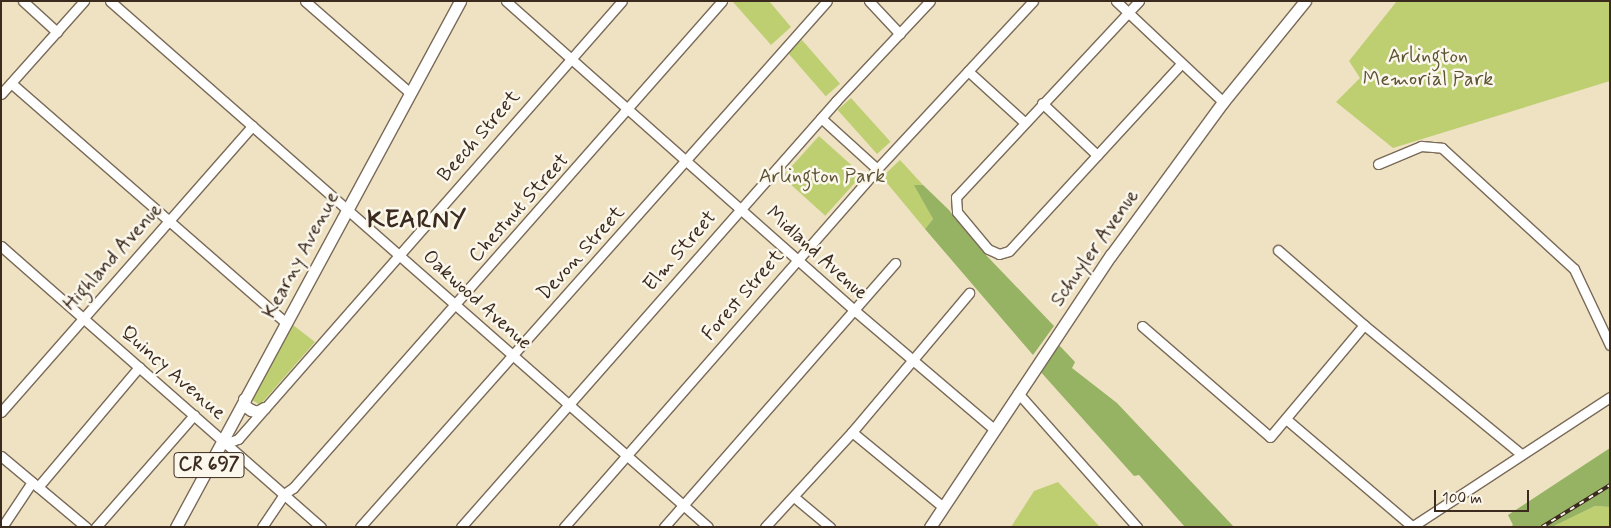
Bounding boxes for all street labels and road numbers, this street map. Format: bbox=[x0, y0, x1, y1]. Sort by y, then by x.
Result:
street label: Beech Street bbox=[433, 85, 525, 187]
street label: Chestnut Street bbox=[464, 149, 574, 267]
street label: Schuyler Avenue bbox=[1045, 183, 1145, 313]
street label: Kearny Avenue bbox=[259, 190, 343, 320]
street label: Highland Avenue bbox=[57, 197, 169, 317]
street label: Midland Avenue bbox=[759, 199, 875, 307]
street label: Devon Street bbox=[532, 201, 630, 305]
street label: Elm Street bbox=[639, 206, 721, 296]
street label: Oakwood Avenue bbox=[417, 244, 537, 356]
street label: Forest Street bbox=[697, 245, 789, 345]
street label: Quincy Avenue bbox=[118, 323, 228, 423]
road number: CR 697 bbox=[173, 448, 245, 482]

